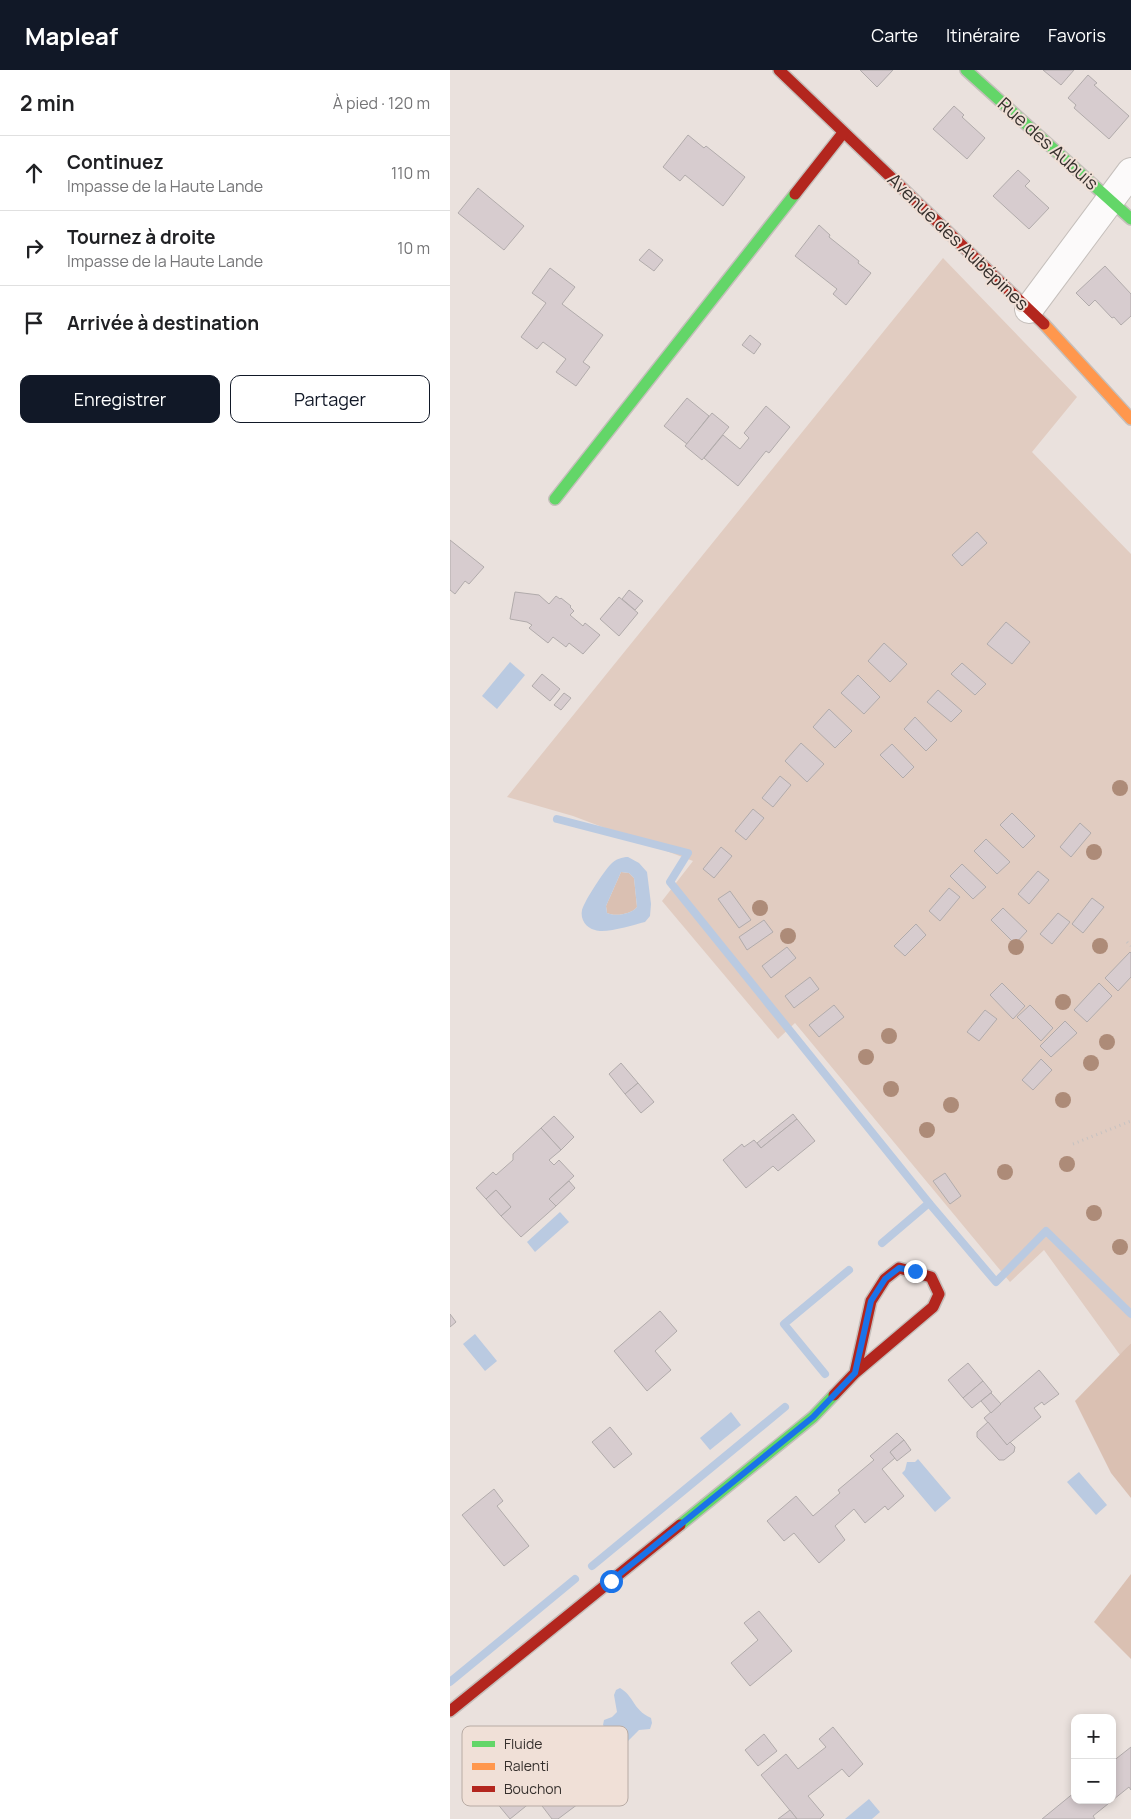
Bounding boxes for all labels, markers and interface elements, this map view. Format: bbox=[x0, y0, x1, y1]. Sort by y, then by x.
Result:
text: Mapleaf bbox=[25, 19, 118, 52]
text: Carte bbox=[871, 23, 918, 47]
text: Itinéraire bbox=[946, 23, 1020, 47]
text: Favoris bbox=[1048, 23, 1106, 47]
text: 2 min bbox=[20, 89, 75, 117]
text: À pied · 120 m bbox=[333, 92, 430, 114]
street label: Rue des Aubuis bbox=[993, 92, 1104, 195]
text: Continuez bbox=[67, 149, 164, 175]
icon: ahead bbox=[20, 159, 48, 187]
text: 110 m bbox=[391, 162, 430, 184]
street label: Avenue des Aubépines bbox=[883, 167, 1035, 315]
text: Impasse de la Haute Lande bbox=[67, 175, 263, 197]
text: Tournez à droite bbox=[67, 224, 215, 250]
icon: right bbox=[20, 234, 48, 262]
text: 10 m bbox=[397, 237, 430, 259]
text: Impasse de la Haute Lande bbox=[67, 250, 263, 272]
icon: arrive bbox=[20, 309, 48, 337]
text: Arrivée à destination bbox=[67, 310, 259, 336]
button: Enregistrer bbox=[20, 375, 220, 423]
button: Partager bbox=[230, 375, 430, 423]
route end bbox=[904, 1260, 927, 1283]
route start bbox=[600, 1570, 623, 1593]
map controls bbox=[1071, 1714, 1116, 1804]
button: + bbox=[1071, 1714, 1116, 1759]
legend bbox=[462, 1726, 628, 1806]
text: Fluide bbox=[504, 1734, 542, 1753]
text: Ralenti bbox=[504, 1756, 549, 1775]
button: − bbox=[1071, 1759, 1116, 1804]
text: Bouchon bbox=[504, 1779, 562, 1798]

